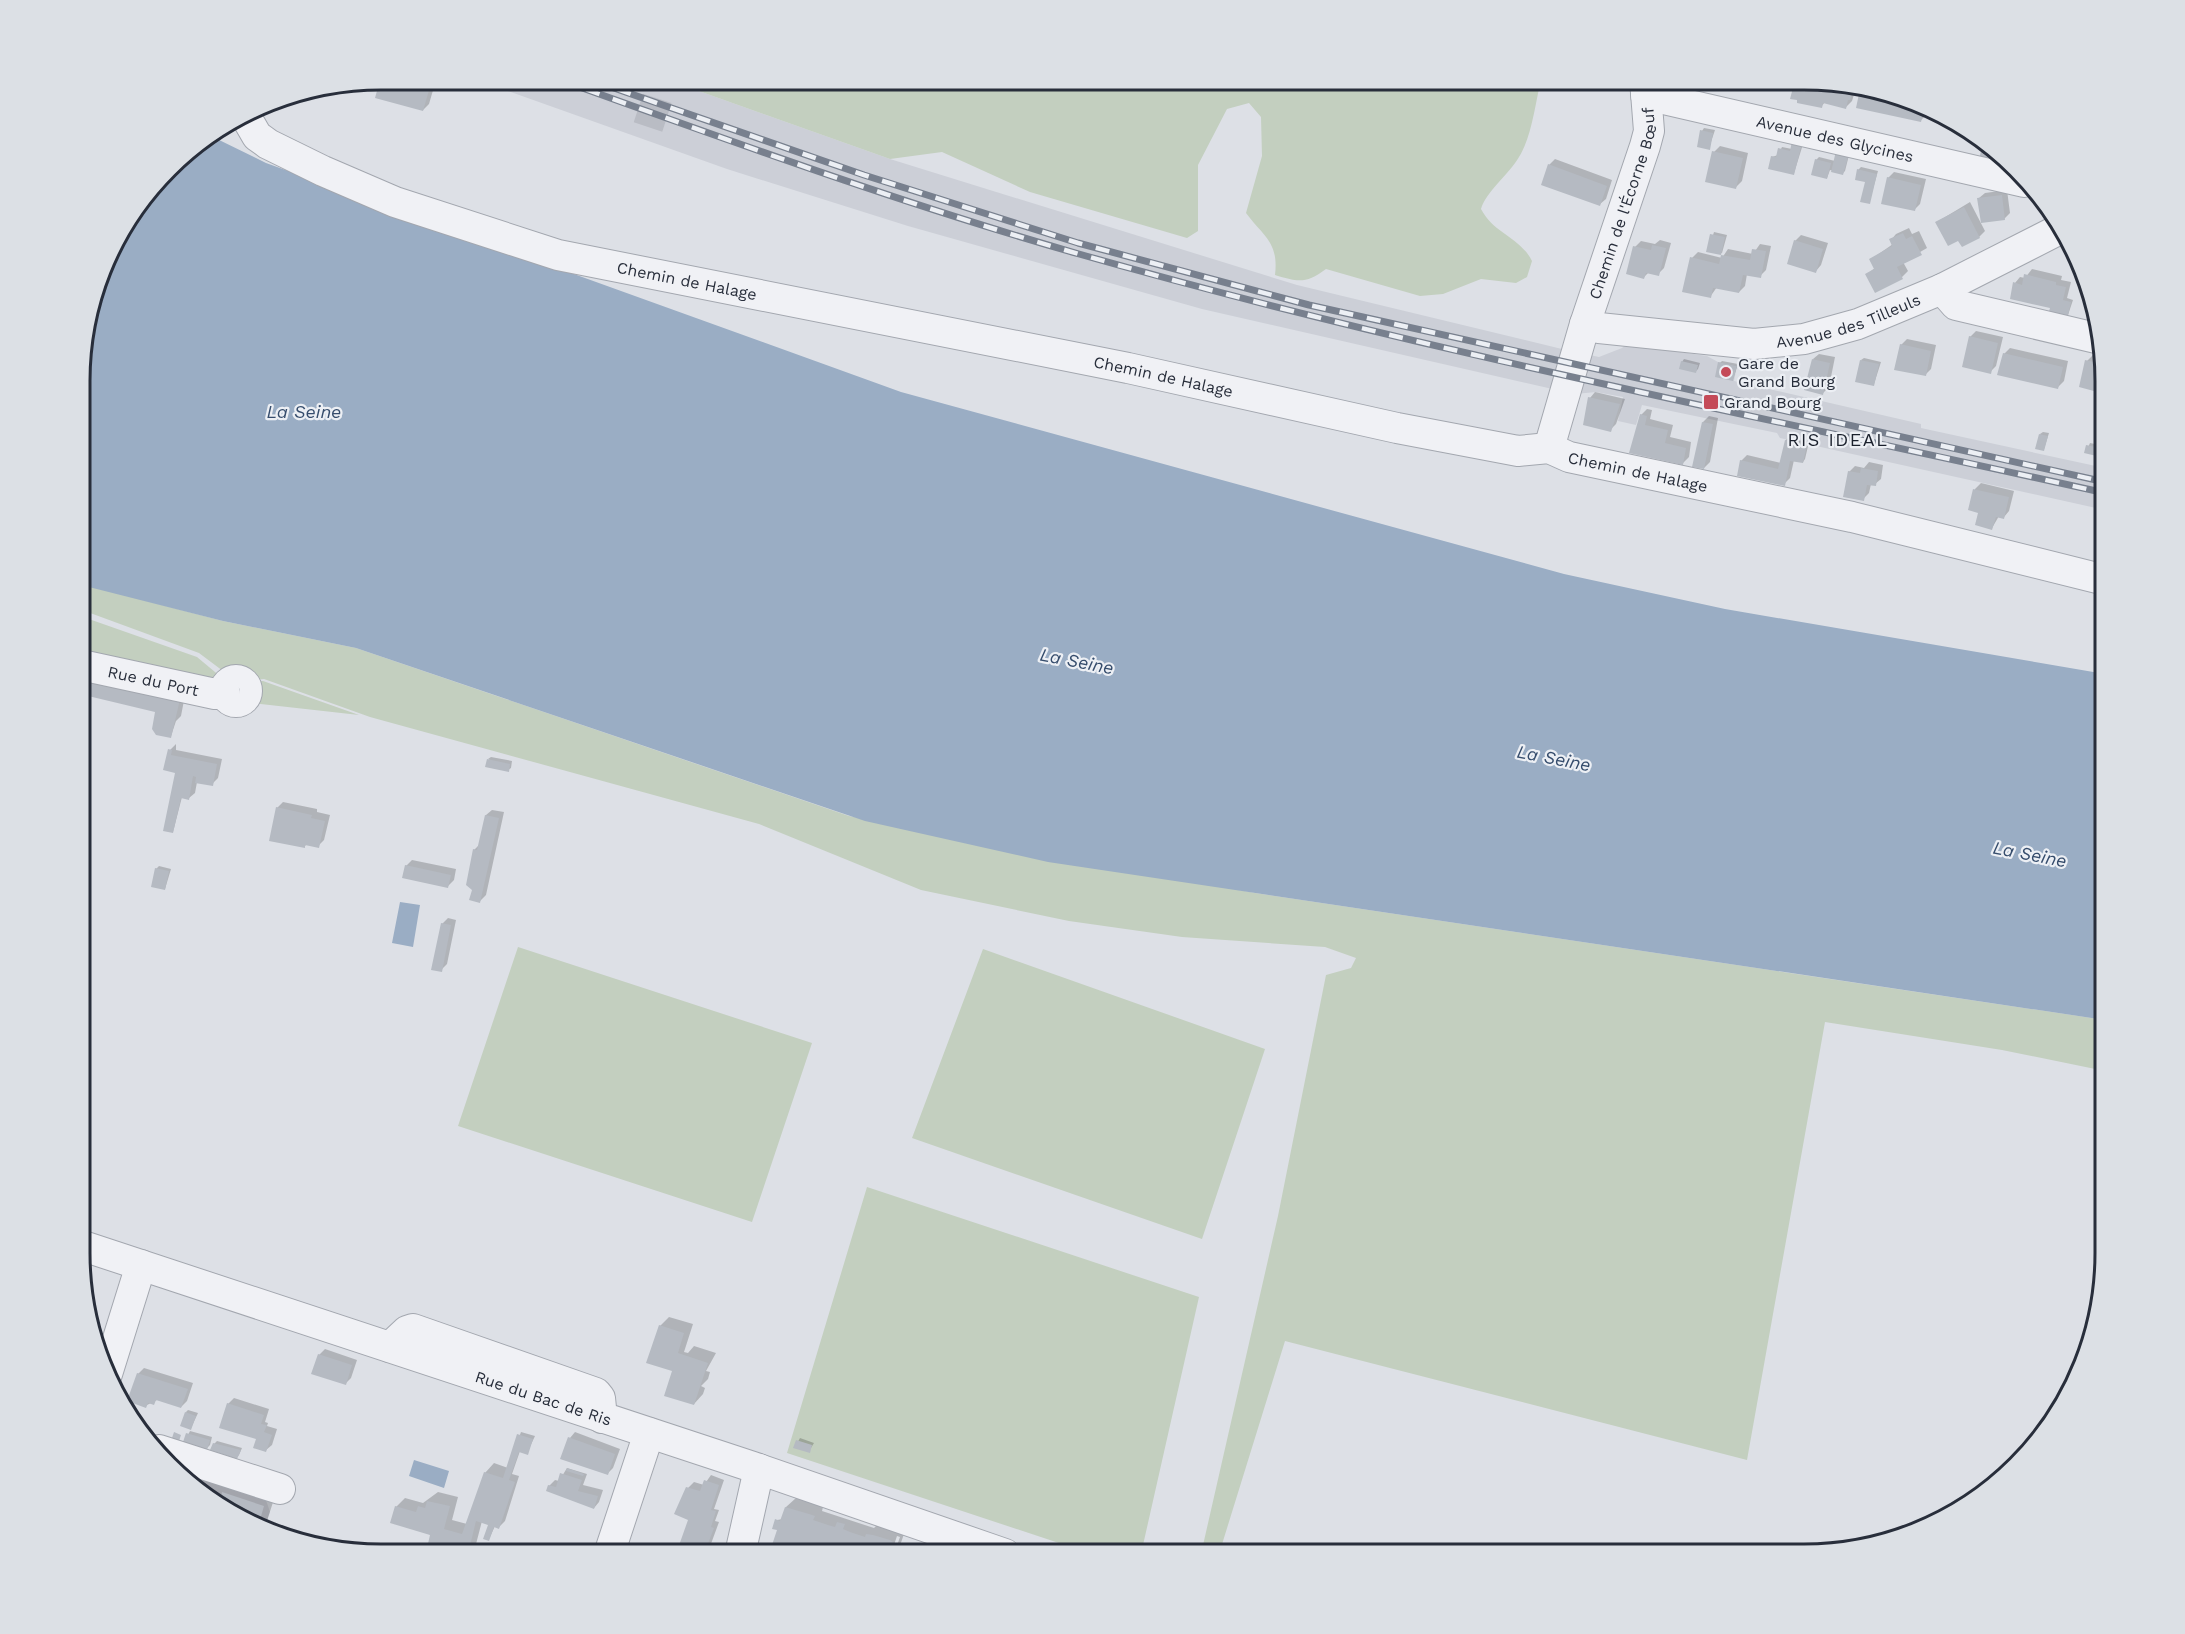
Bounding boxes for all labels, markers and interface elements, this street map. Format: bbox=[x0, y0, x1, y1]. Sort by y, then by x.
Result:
street label: Chemin de l'Écorne Bœuf bbox=[1585, 106, 1660, 302]
street label: Avenue des Glycines bbox=[1755, 111, 1915, 166]
street label: Chemin de Halage bbox=[615, 257, 758, 304]
street label: Avenue des Tilleuls bbox=[1775, 290, 1923, 351]
street label: Chemin de Halage bbox=[1092, 352, 1235, 401]
place label: Gare de Grand Bourg bbox=[1738, 354, 1835, 391]
marker: Gare de Grand Bourg bbox=[1719, 365, 1733, 379]
marker: Grand Bourg bbox=[1702, 393, 1720, 411]
place label: Grand Bourg bbox=[1724, 393, 1821, 412]
water label: La Seine bbox=[267, 401, 341, 422]
district label: RIS IDEAL bbox=[1788, 429, 1888, 450]
street label: Chemin de Halage bbox=[1566, 448, 1709, 496]
water label: La Seine bbox=[1038, 644, 1116, 678]
street label: Rue du Port bbox=[106, 662, 201, 700]
water label: La Seine bbox=[1515, 741, 1593, 775]
water label: La Seine bbox=[1991, 837, 2069, 871]
street label: Rue du Bac de Ris bbox=[473, 1367, 614, 1429]

